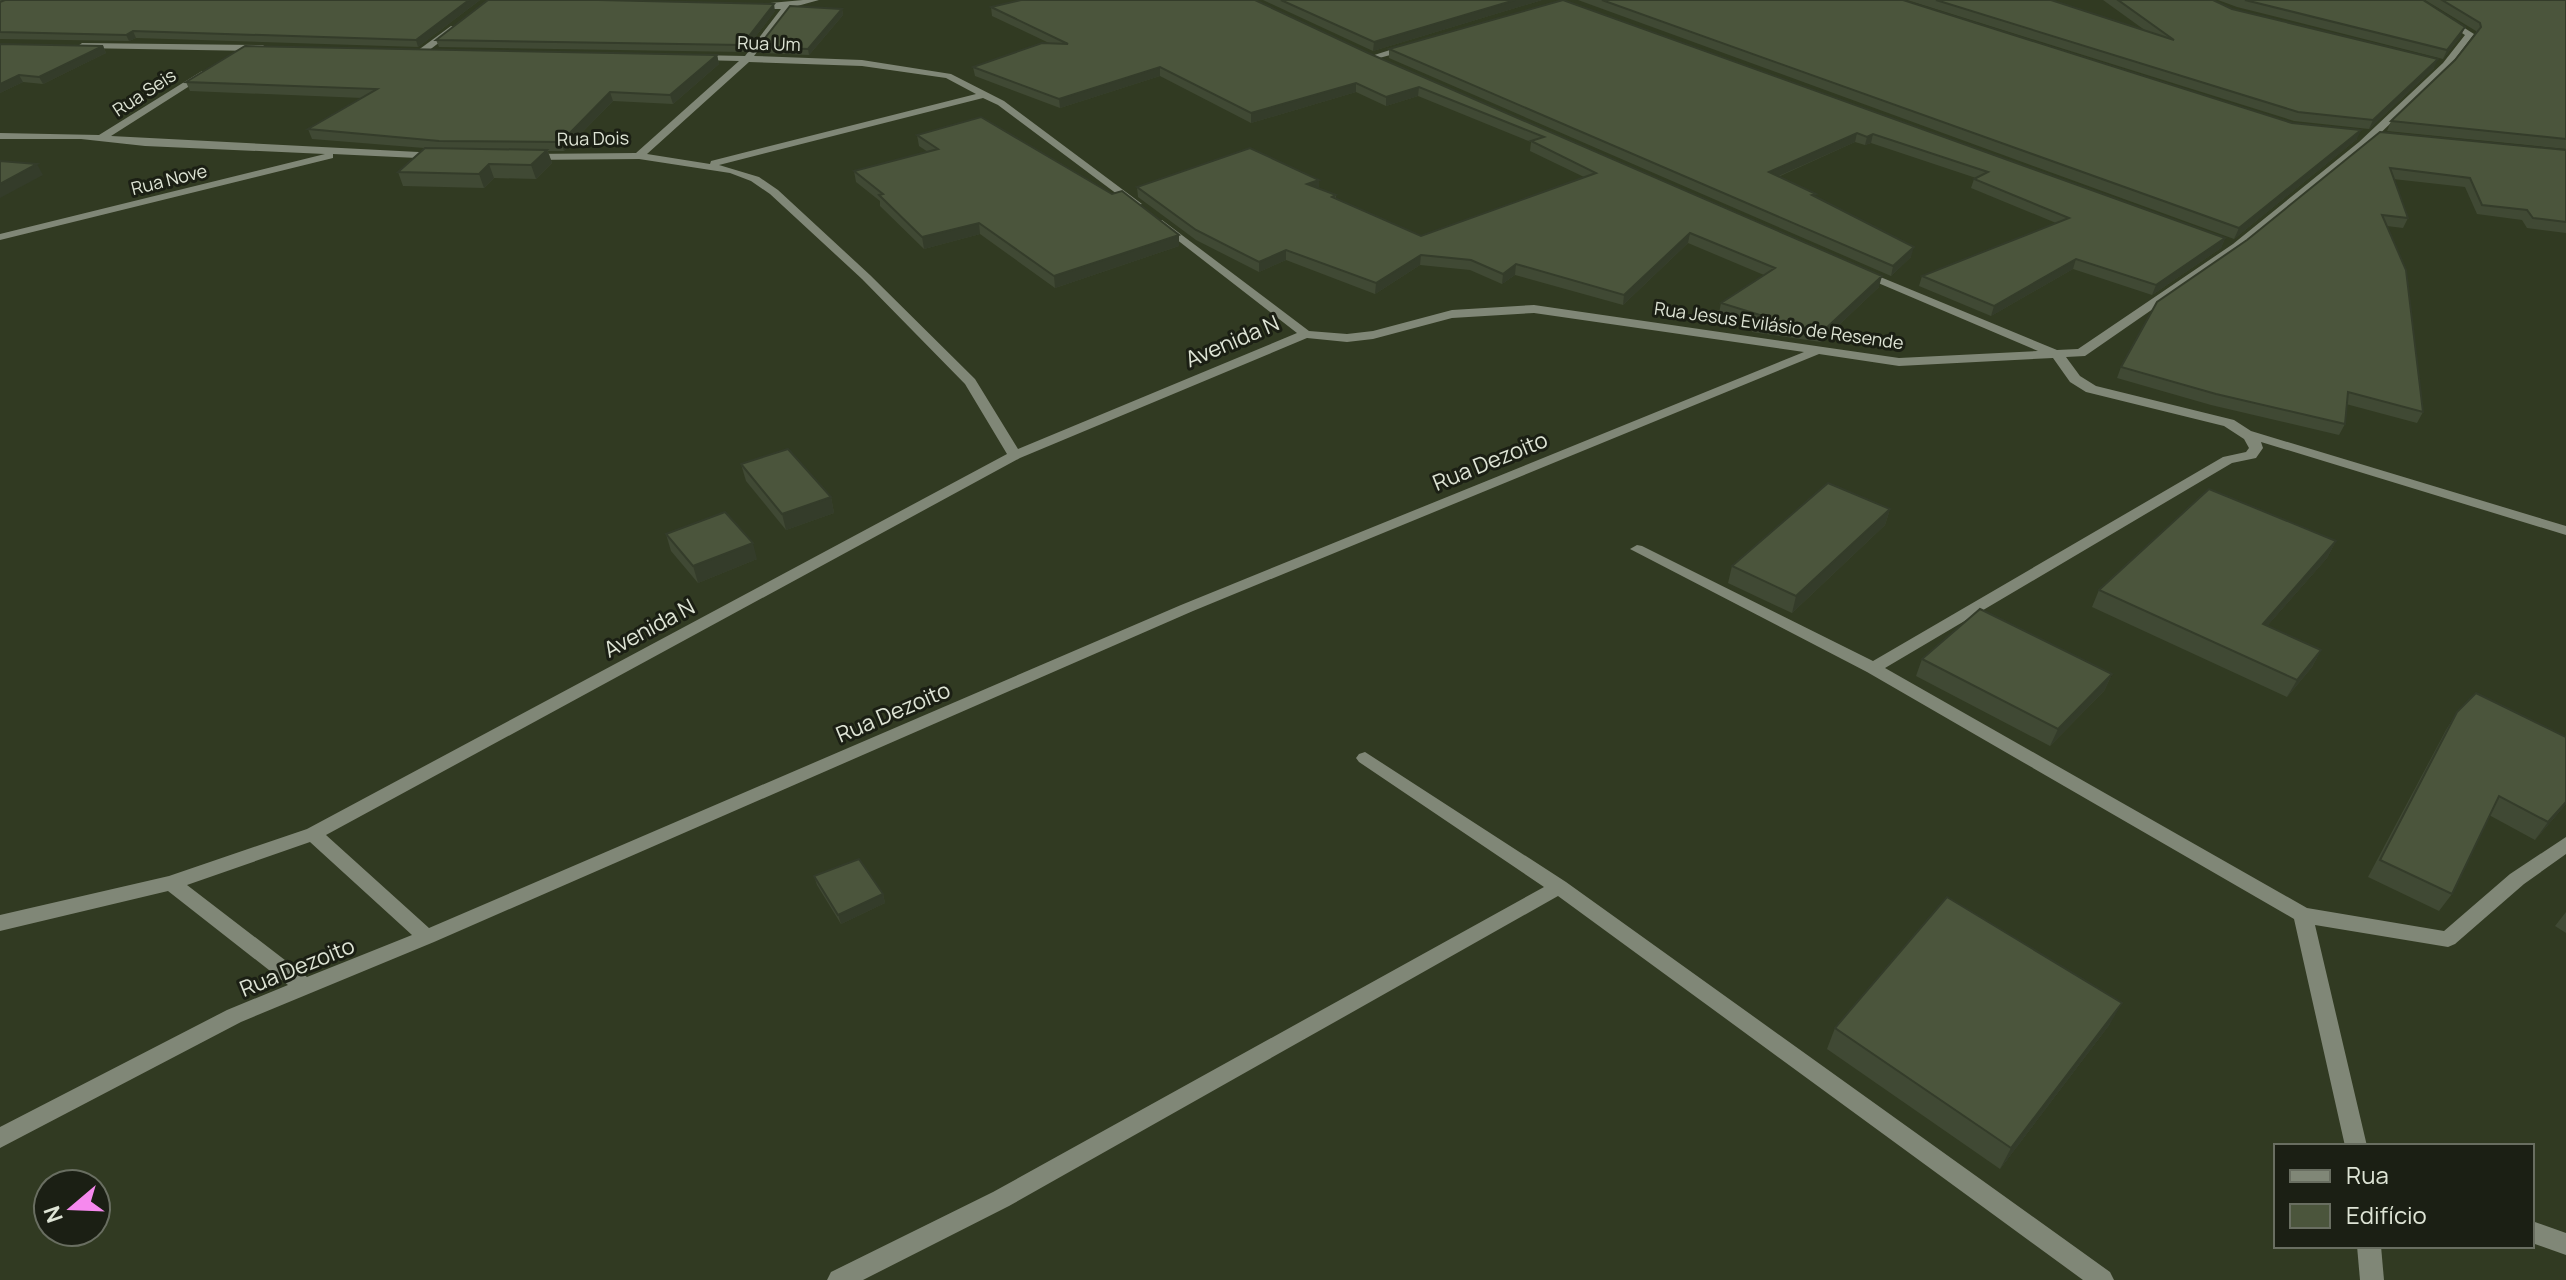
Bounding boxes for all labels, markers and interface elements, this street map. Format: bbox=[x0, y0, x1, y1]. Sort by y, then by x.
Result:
street label: Rua Um bbox=[737, 30, 801, 56]
street label: Rua Seis bbox=[108, 63, 180, 121]
street label: Rua Dois bbox=[557, 125, 629, 151]
street label: Rua Nove bbox=[128, 158, 210, 200]
street label: Rua Jesus Evilásio de Resende bbox=[1653, 296, 1905, 354]
street label: Avenida N bbox=[1180, 308, 1284, 374]
street label: Rua Dezoito bbox=[1428, 424, 1552, 498]
street label: Avenida N bbox=[598, 591, 700, 665]
street label: Rua Dezoito bbox=[831, 674, 955, 750]
street label: Rua Dezoito bbox=[235, 930, 359, 1004]
legend bbox=[2274, 1144, 2534, 1248]
text: Rua bbox=[2346, 1158, 2389, 1191]
north arrow bbox=[32, 1168, 112, 1248]
text: Edifício bbox=[2346, 1198, 2427, 1231]
text: N bbox=[36, 1202, 70, 1227]

